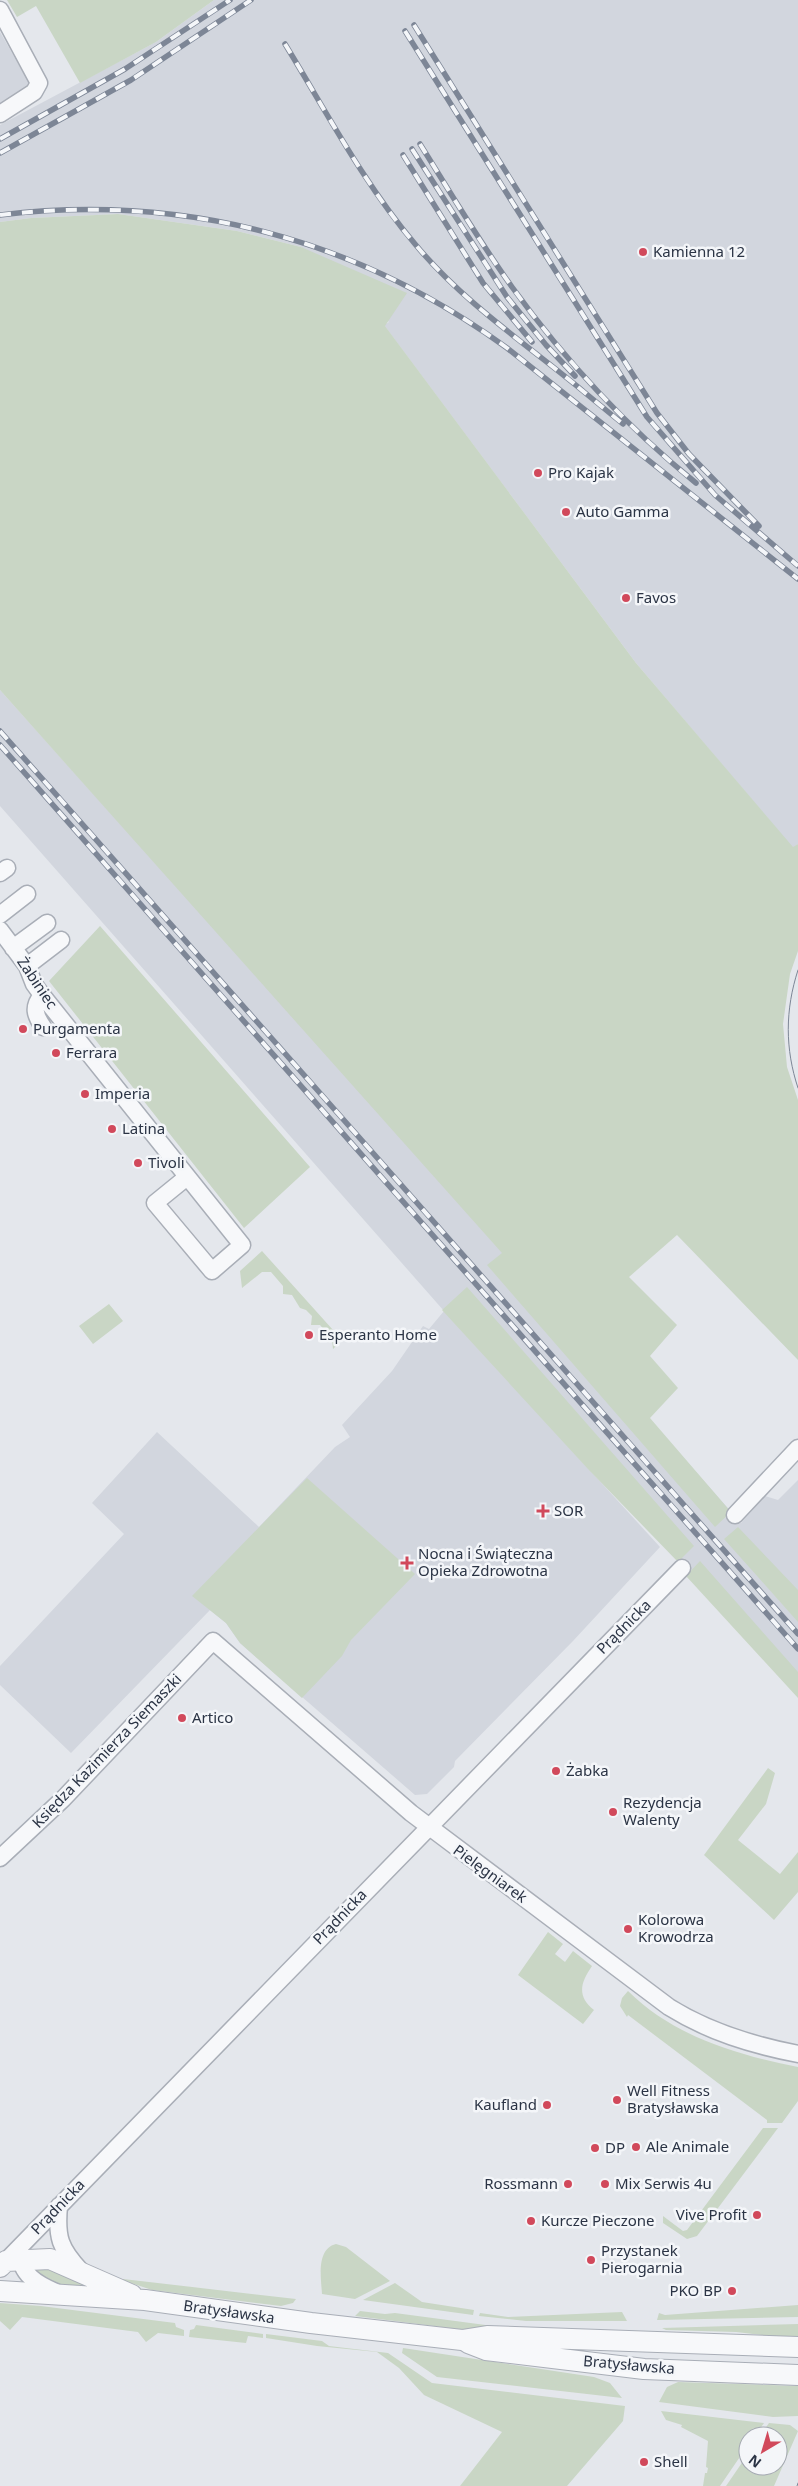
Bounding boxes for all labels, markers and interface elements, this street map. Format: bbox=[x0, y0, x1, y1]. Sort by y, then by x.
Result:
place label: Kamienna 12 bbox=[653, 241, 745, 261]
marker: Kamienna 12 bbox=[637, 246, 649, 258]
place label: Pro Kajak bbox=[548, 462, 614, 482]
marker: Pro Kajak bbox=[532, 467, 544, 479]
place label: Auto Gamma bbox=[576, 501, 669, 521]
marker: Auto Gamma bbox=[560, 506, 572, 518]
place label: Favos bbox=[636, 587, 676, 607]
marker: Favos bbox=[620, 592, 632, 604]
street label: Żabiniec bbox=[13, 952, 63, 1012]
place label: Purgamenta bbox=[33, 1018, 121, 1038]
marker: Purgamenta bbox=[17, 1023, 29, 1035]
place label: Ferrara bbox=[66, 1042, 117, 1062]
marker: Ferrara bbox=[50, 1047, 62, 1059]
place label: Imperia bbox=[95, 1083, 150, 1103]
marker: Imperia bbox=[79, 1088, 91, 1100]
place label: Latina bbox=[122, 1118, 165, 1138]
marker: Latina bbox=[106, 1123, 118, 1135]
place label: Tivoli bbox=[148, 1152, 185, 1172]
marker: Tivoli bbox=[132, 1157, 144, 1169]
place label: Esperanto Home bbox=[319, 1324, 437, 1344]
marker: Esperanto Home bbox=[303, 1329, 315, 1341]
place label: SOR bbox=[554, 1500, 584, 1520]
marker: SOR bbox=[536, 1504, 550, 1518]
place label: Nocna i Świąteczna Opieka Zdrowotna bbox=[418, 1543, 553, 1580]
marker: Nocna i Świąteczna Opieka Zdrowotna bbox=[400, 1556, 414, 1570]
street label: Prądnicka bbox=[592, 1595, 655, 1658]
street label: Księdza Kazimierza Siemaszki bbox=[27, 1669, 185, 1832]
place label: Artico bbox=[192, 1707, 233, 1727]
marker: Artico bbox=[176, 1712, 188, 1724]
place label: Żabka bbox=[566, 1760, 609, 1780]
marker: Żabka bbox=[550, 1765, 562, 1777]
place label: Rezydencja Walenty bbox=[623, 1792, 702, 1829]
marker: Rezydencja Walenty bbox=[607, 1806, 619, 1818]
street label: Pielęgniarek bbox=[450, 1840, 532, 1907]
street label: Prądnicka bbox=[308, 1884, 371, 1948]
place label: Kolorowa Krowodrza bbox=[638, 1909, 714, 1946]
marker: Kolorowa Krowodrza bbox=[622, 1923, 634, 1935]
place label: Well Fitness Bratysławska bbox=[627, 2080, 719, 2117]
place label: Kaufland bbox=[474, 2094, 537, 2114]
marker: Well Fitness Bratysławska bbox=[611, 2094, 623, 2106]
marker: Kaufland bbox=[541, 2099, 553, 2111]
place label: Ale Animale bbox=[646, 2136, 729, 2156]
place label: DP bbox=[605, 2137, 625, 2157]
marker: Ale Animale bbox=[630, 2141, 642, 2153]
marker: DP bbox=[589, 2142, 601, 2154]
place label: Rossmann bbox=[484, 2173, 558, 2193]
place label: Mix Serwis 4u bbox=[615, 2173, 712, 2193]
street label: Prądnicka bbox=[26, 2174, 89, 2238]
marker: Rossmann bbox=[562, 2178, 574, 2190]
marker: Mix Serwis 4u bbox=[599, 2178, 611, 2190]
place label: Vive Profit bbox=[676, 2204, 748, 2224]
marker: Vive Profit bbox=[751, 2209, 763, 2221]
place label: Kurcze Pieczone bbox=[541, 2210, 655, 2230]
marker: Kurcze Pieczone bbox=[525, 2215, 537, 2227]
place label: Przystanek Pierogarnia bbox=[601, 2240, 683, 2277]
marker: Przystanek Pierogarnia bbox=[585, 2254, 597, 2266]
place label: PKO BP bbox=[669, 2280, 722, 2300]
marker: PKO BP bbox=[726, 2285, 738, 2297]
street label: Bratysławska bbox=[182, 2295, 276, 2327]
street label: Bratysławska bbox=[582, 2350, 676, 2378]
north arrow bbox=[738, 2426, 788, 2476]
place label: Shell bbox=[654, 2451, 688, 2471]
text: N bbox=[744, 2451, 765, 2473]
marker: Shell bbox=[638, 2456, 650, 2468]

